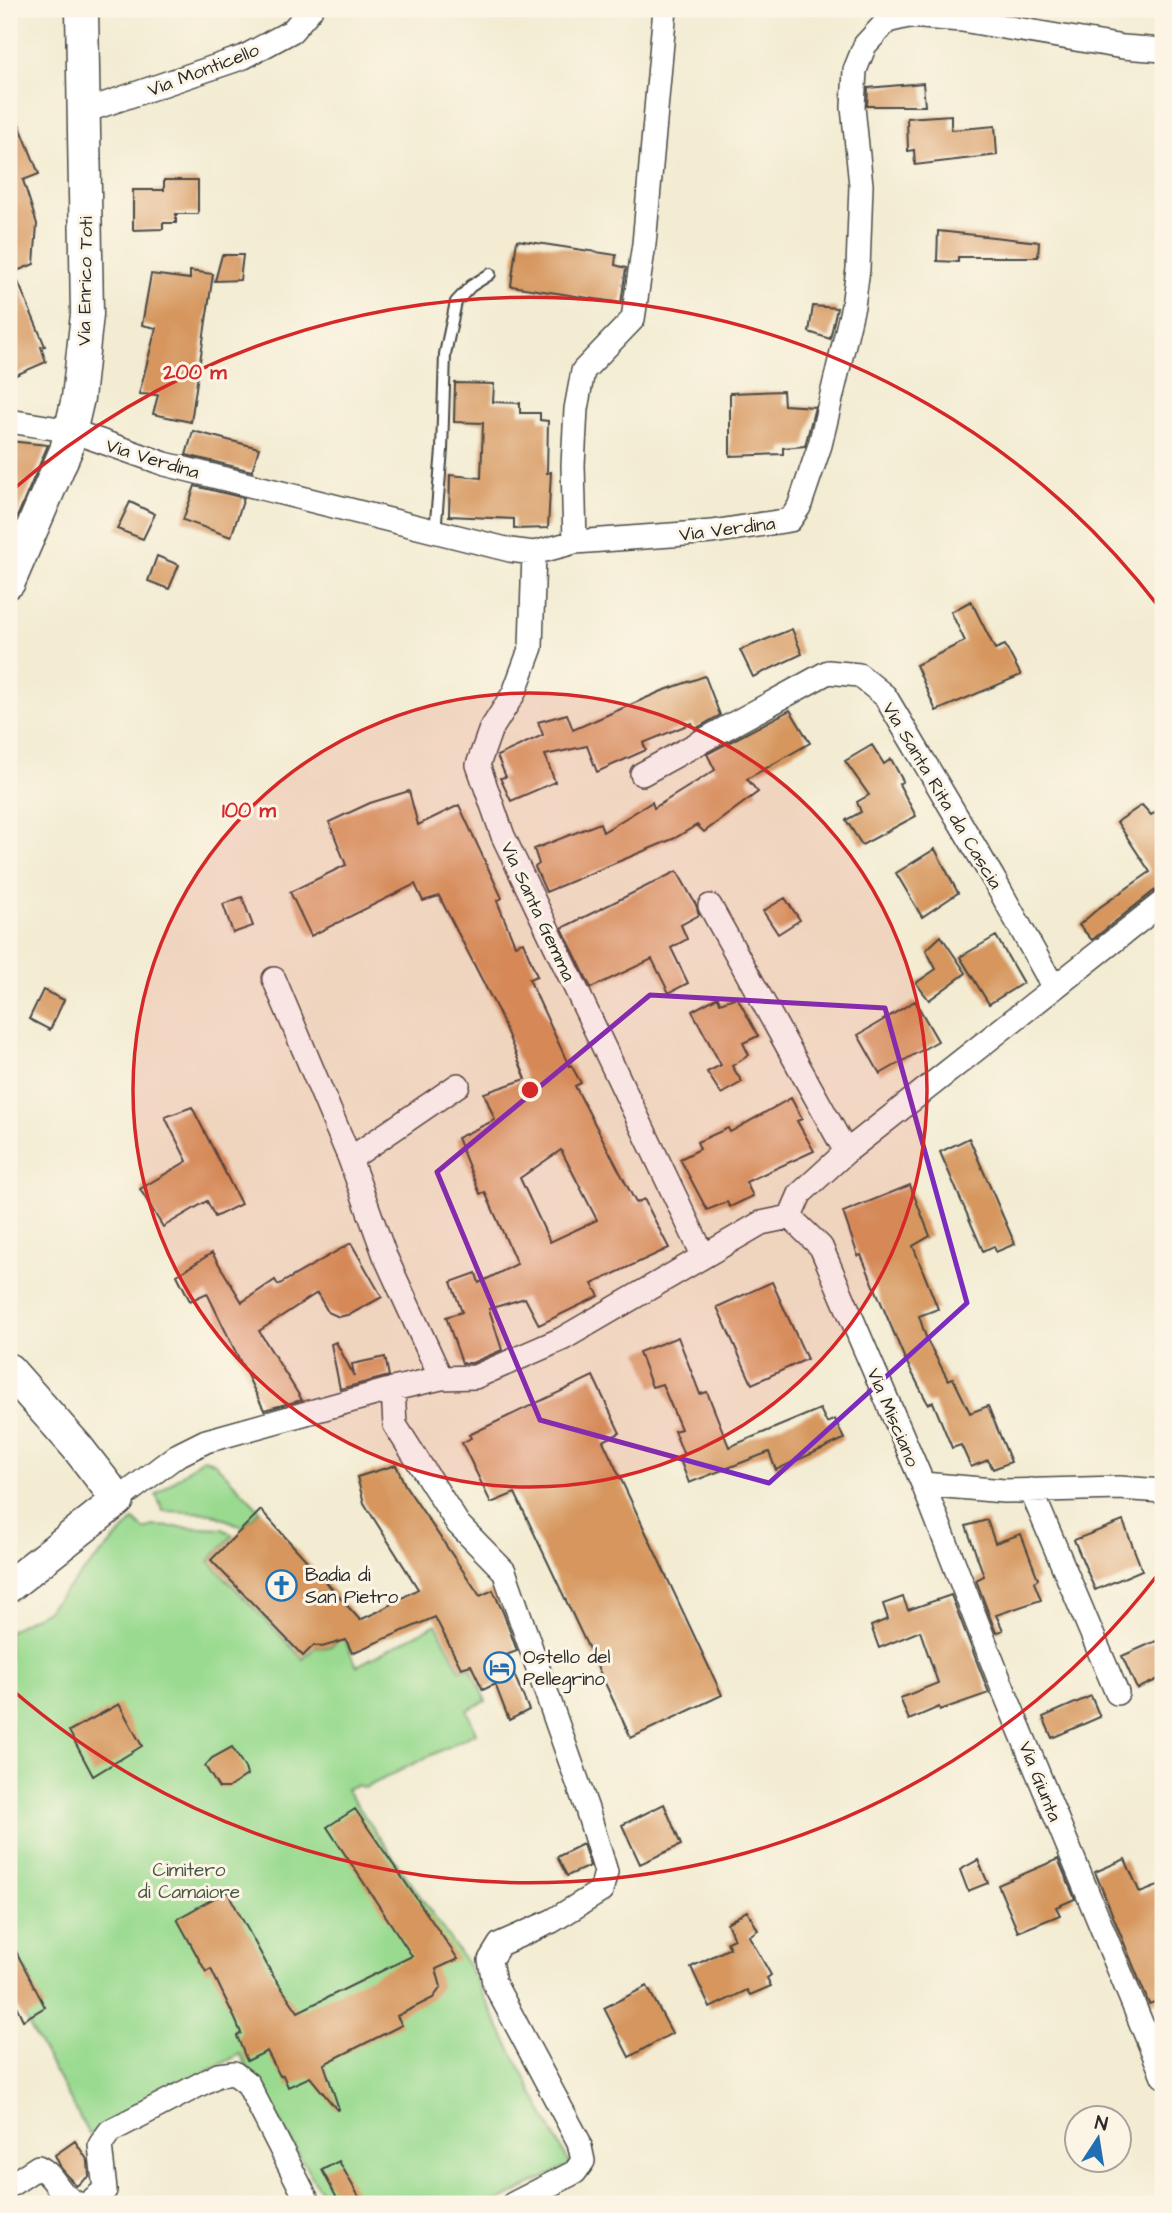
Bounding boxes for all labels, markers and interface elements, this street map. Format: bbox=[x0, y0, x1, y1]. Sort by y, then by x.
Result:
street label: Via Monticello bbox=[144, 37, 264, 104]
street label: Via Enrico Toti bbox=[71, 216, 100, 346]
text: 200 m bbox=[162, 358, 227, 387]
street label: Via Verdina bbox=[102, 432, 203, 487]
street label: Via Verdina bbox=[678, 510, 777, 549]
street label: Via Santa Rita da Cascia bbox=[875, 697, 1009, 895]
text: 100 m bbox=[222, 796, 277, 825]
street label: Via Santa Gemma bbox=[493, 837, 582, 986]
centre of rings bbox=[518, 1078, 542, 1102]
street label: Via Misciano bbox=[860, 1364, 926, 1471]
place label: Badia di San Pietro bbox=[305, 1562, 398, 1611]
church icon: Badia di San Pietro bbox=[265, 1568, 299, 1602]
place label: Ostello del Pellegrino bbox=[523, 1644, 611, 1694]
hotel icon: Ostello del Pellegrino bbox=[483, 1650, 517, 1684]
street label: Via Giunta bbox=[1011, 1737, 1068, 1826]
park label: Cimitero di Camaiore bbox=[138, 1857, 240, 1906]
north arrow bbox=[1064, 2104, 1134, 2174]
text: N bbox=[1093, 2109, 1110, 2138]

